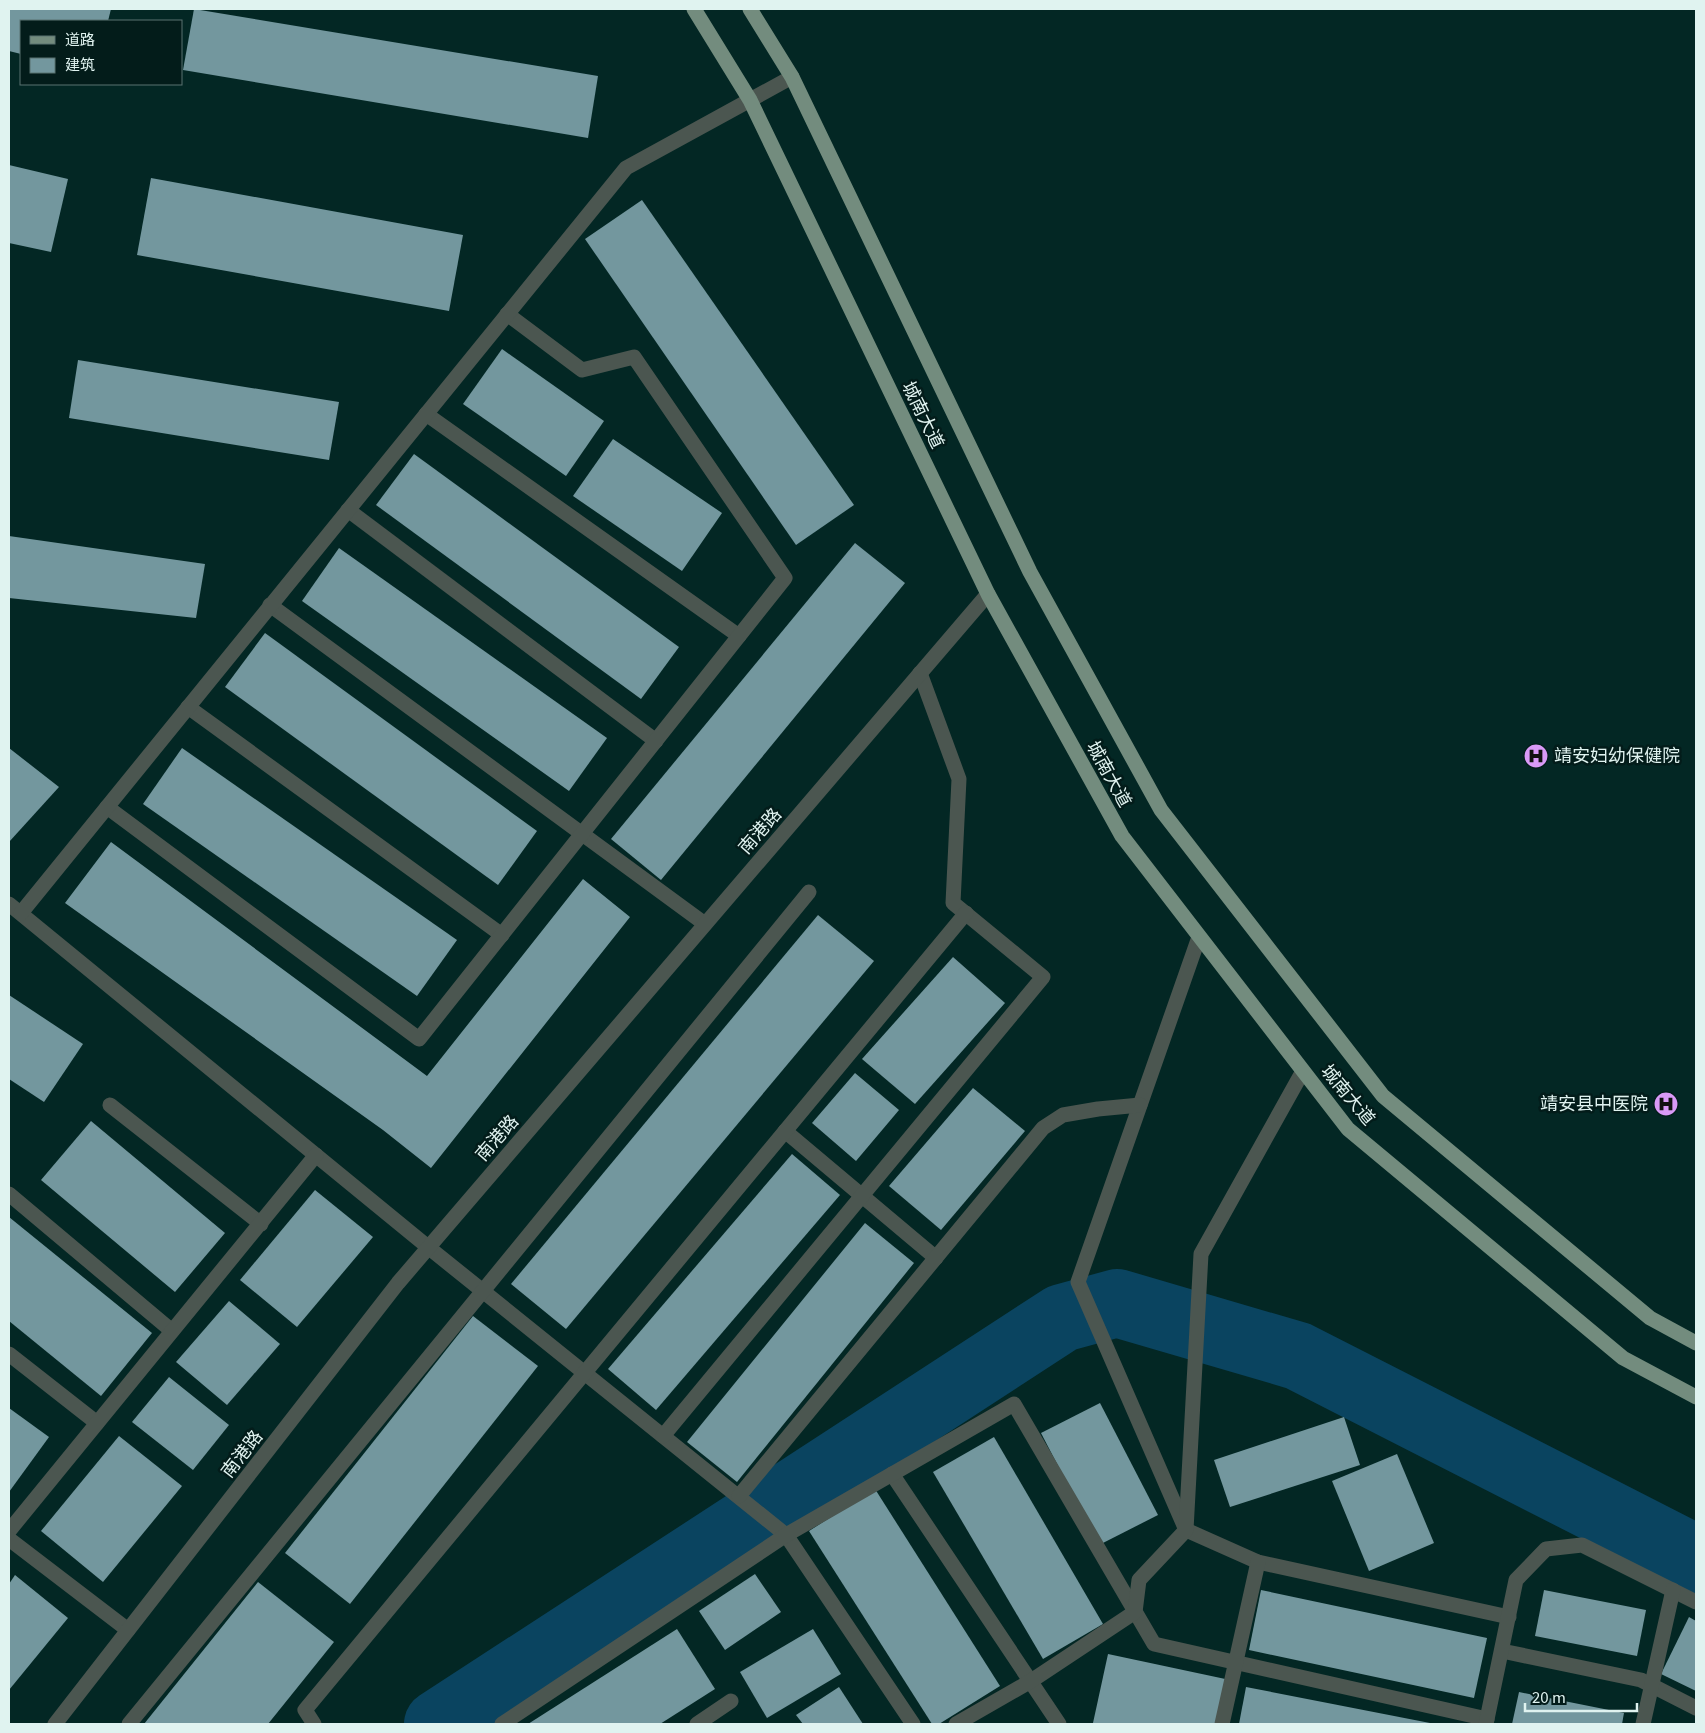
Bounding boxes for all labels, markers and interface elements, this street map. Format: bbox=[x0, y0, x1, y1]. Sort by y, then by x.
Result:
legend bbox=[20, 20, 182, 85]
text: 道路 bbox=[65, 28, 95, 49]
text: 建筑 bbox=[65, 53, 95, 74]
street label: 城南大道 bbox=[897, 376, 952, 452]
street label: 城南大道 bbox=[1082, 735, 1140, 811]
place label: 靖安妇幼保健院 bbox=[1554, 741, 1680, 767]
hospital icon: 靖安妇幼保健院 bbox=[1523, 743, 1549, 769]
street label: 南港路 bbox=[731, 801, 786, 859]
street label: 城南大道 bbox=[1316, 1058, 1383, 1130]
place label: 靖安县中医院 bbox=[1540, 1089, 1648, 1115]
hospital icon: 靖安县中医院 bbox=[1653, 1091, 1679, 1117]
street label: 南港路 bbox=[468, 1108, 523, 1166]
street label: 南港路 bbox=[214, 1423, 267, 1482]
scale bar bbox=[1525, 1680, 1638, 1712]
text: 20 m bbox=[1532, 1686, 1566, 1707]

